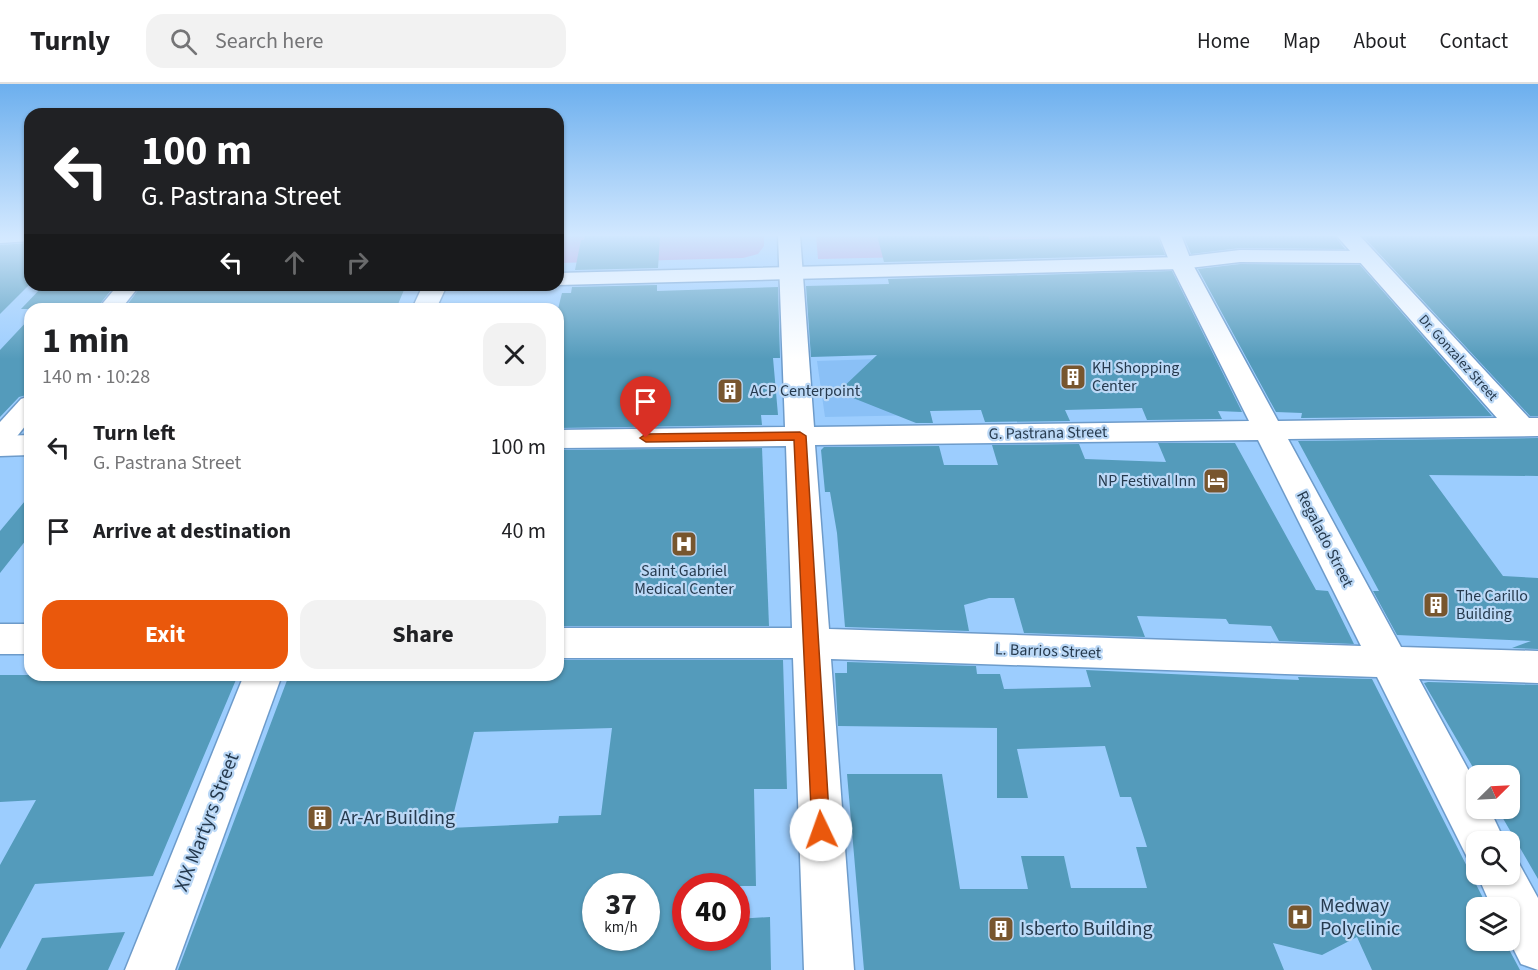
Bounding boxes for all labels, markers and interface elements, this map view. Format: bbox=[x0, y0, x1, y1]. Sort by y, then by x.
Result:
search box bbox=[146, 14, 566, 68]
text: Turnly bbox=[30, 21, 110, 61]
icon: search bbox=[167, 25, 200, 58]
text: Search here bbox=[215, 25, 324, 57]
text: Home bbox=[1197, 26, 1250, 56]
text: Map bbox=[1283, 26, 1321, 56]
text: About bbox=[1354, 26, 1406, 56]
text: Contact bbox=[1439, 26, 1508, 56]
text: 100 m bbox=[141, 121, 252, 181]
icon: left bbox=[42, 132, 120, 210]
text: G. Pastrana Street bbox=[141, 177, 341, 216]
icon: left bbox=[215, 246, 248, 279]
icon: ahead bbox=[278, 246, 311, 279]
icon: right bbox=[341, 246, 374, 279]
street label: Dr. Gonzalez Street bbox=[1414, 310, 1502, 406]
text: 1 min bbox=[42, 315, 130, 366]
button: close bbox=[483, 323, 546, 386]
place label: KH Shopping Center bbox=[1092, 357, 1179, 397]
building icon: KH Shopping Center bbox=[1058, 362, 1088, 392]
text: 140 m · 10:28 bbox=[42, 363, 150, 391]
pin bbox=[620, 376, 671, 438]
building icon: ACP Centerpoint bbox=[715, 376, 745, 406]
place label: ACP Centerpoint bbox=[750, 380, 861, 402]
icon: arrive bbox=[629, 385, 662, 418]
text: Turn left bbox=[93, 417, 175, 449]
street label: G. Pastrana Street bbox=[989, 421, 1108, 445]
icon: left bbox=[42, 431, 75, 464]
text: 100 m bbox=[491, 431, 546, 463]
text: G. Pastrana Street bbox=[93, 449, 241, 477]
hotel icon: NP Festival Inn bbox=[1201, 466, 1231, 496]
place label: NP Festival Inn bbox=[1098, 470, 1196, 492]
street label: Regalado Street bbox=[1291, 487, 1359, 592]
icon: arrive bbox=[42, 515, 75, 548]
text: Arrive at destination bbox=[93, 515, 291, 547]
text: 40 m bbox=[501, 515, 546, 547]
hospital icon: Saint Gabriel Medical Center bbox=[669, 529, 699, 559]
place label: Saint Gabriel Medical Center bbox=[634, 560, 734, 600]
place label: The Carillo Building bbox=[1456, 585, 1528, 625]
building icon: The Carillo Building bbox=[1421, 590, 1451, 620]
button: Exit bbox=[42, 600, 288, 669]
button: Share bbox=[300, 600, 546, 669]
street label: L. Barrios Street bbox=[995, 638, 1102, 664]
street label: XIX Martyrs Street bbox=[168, 748, 246, 896]
north arrow bbox=[1466, 765, 1520, 819]
map controls bbox=[1466, 765, 1520, 951]
position arrow bbox=[789, 798, 853, 862]
building icon: Ar-Ar Building bbox=[305, 803, 335, 833]
place label: Ar-Ar Building bbox=[340, 804, 455, 832]
button: search bbox=[1466, 831, 1520, 885]
speed limit sign: 40 bbox=[672, 873, 750, 951]
text: 37 bbox=[605, 883, 637, 926]
place label: Medway Polyclinic bbox=[1320, 892, 1400, 943]
button: layers bbox=[1466, 897, 1520, 951]
hospital icon: Medway Polyclinic bbox=[1285, 902, 1315, 932]
building icon: Isberto Building bbox=[986, 914, 1016, 944]
place label: Isberto Building bbox=[1020, 915, 1153, 943]
text: km/h bbox=[604, 917, 638, 938]

